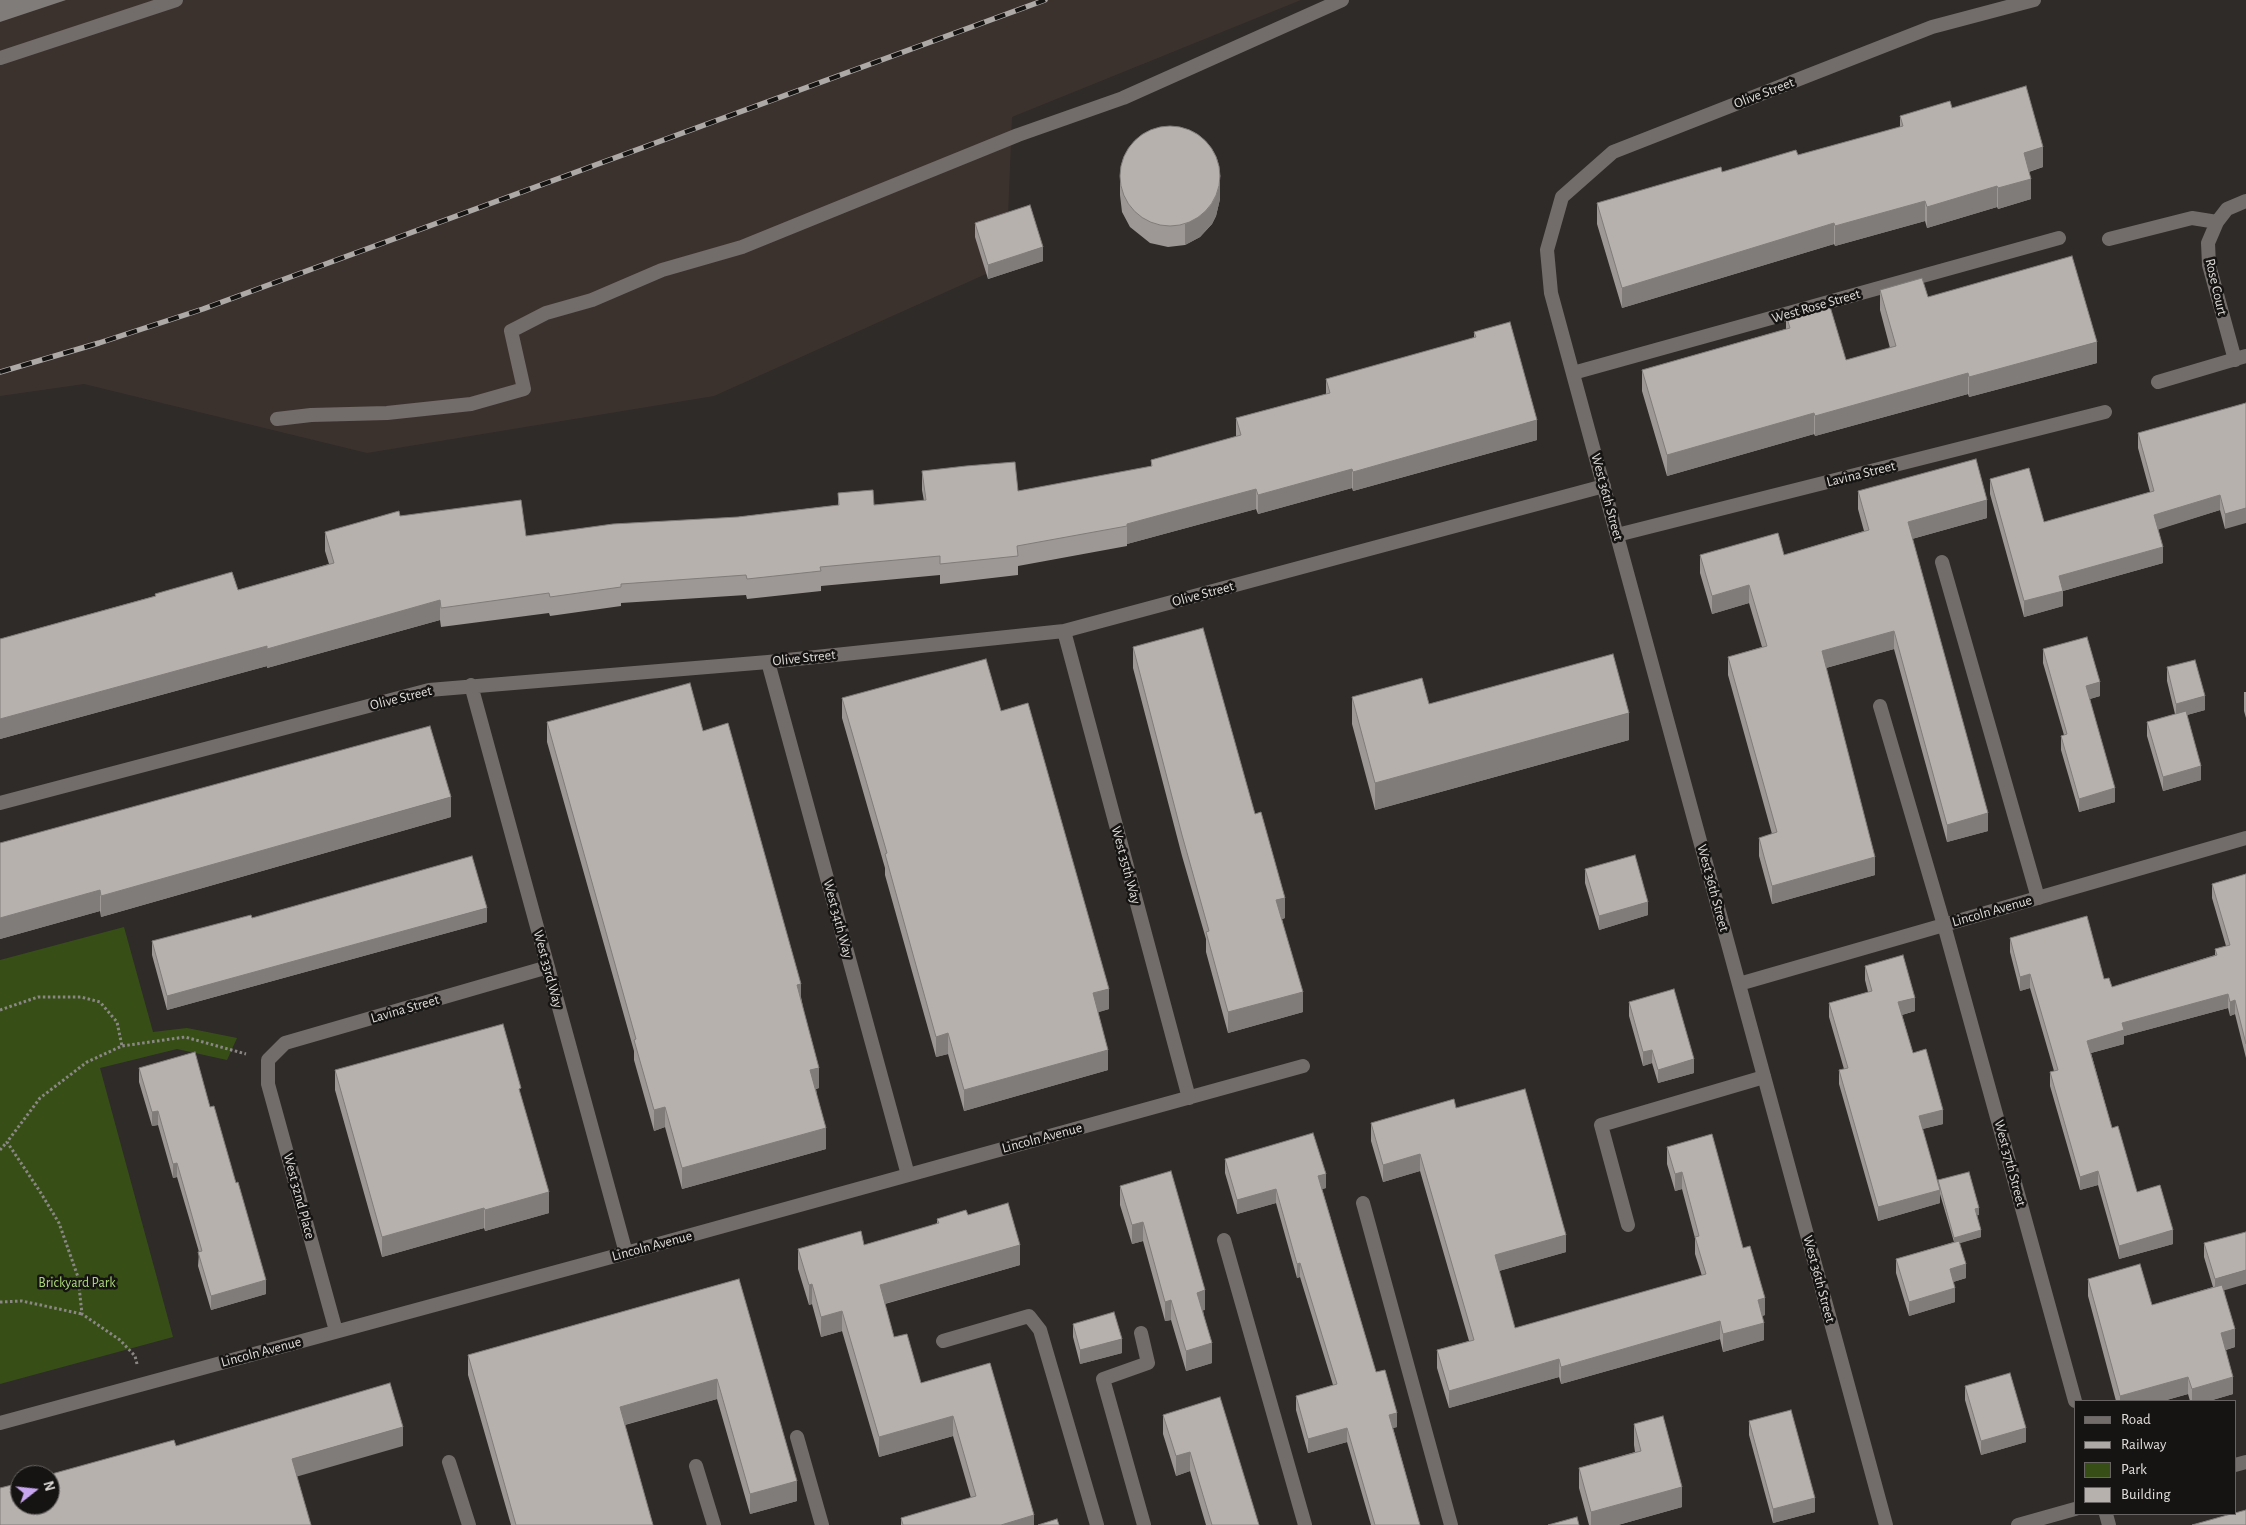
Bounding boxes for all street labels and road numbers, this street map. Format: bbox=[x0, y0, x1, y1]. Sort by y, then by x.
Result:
street label: Olive Street bbox=[1732, 74, 1796, 112]
street label: Rose Court bbox=[2201, 257, 2231, 317]
street label: West Rose Street bbox=[1770, 285, 1862, 327]
street label: West 36th Street bbox=[1587, 452, 1627, 542]
street label: Lavina Street bbox=[1825, 457, 1897, 491]
street label: Olive Street bbox=[1170, 578, 1236, 610]
street label: Olive Street bbox=[772, 646, 836, 670]
street label: Olive Street bbox=[368, 682, 434, 714]
street label: West 35th Way bbox=[1108, 824, 1144, 906]
street label: West 36th Street bbox=[1693, 843, 1733, 933]
street label: West 34th Way bbox=[819, 878, 857, 960]
street label: Lincoln Avenue bbox=[1950, 892, 2034, 930]
street label: West 33rd Way bbox=[530, 928, 566, 1010]
street label: Lavina Street bbox=[369, 991, 441, 1027]
street label: West 37th Street bbox=[1990, 1118, 2030, 1208]
street label: Lincoln Avenue bbox=[1000, 1119, 1084, 1157]
street label: West 32nd Place bbox=[279, 1151, 319, 1241]
street label: Lincoln Avenue bbox=[610, 1227, 694, 1265]
street label: West 36th Street bbox=[1799, 1234, 1839, 1324]
street label: Lincoln Avenue bbox=[219, 1333, 303, 1371]

